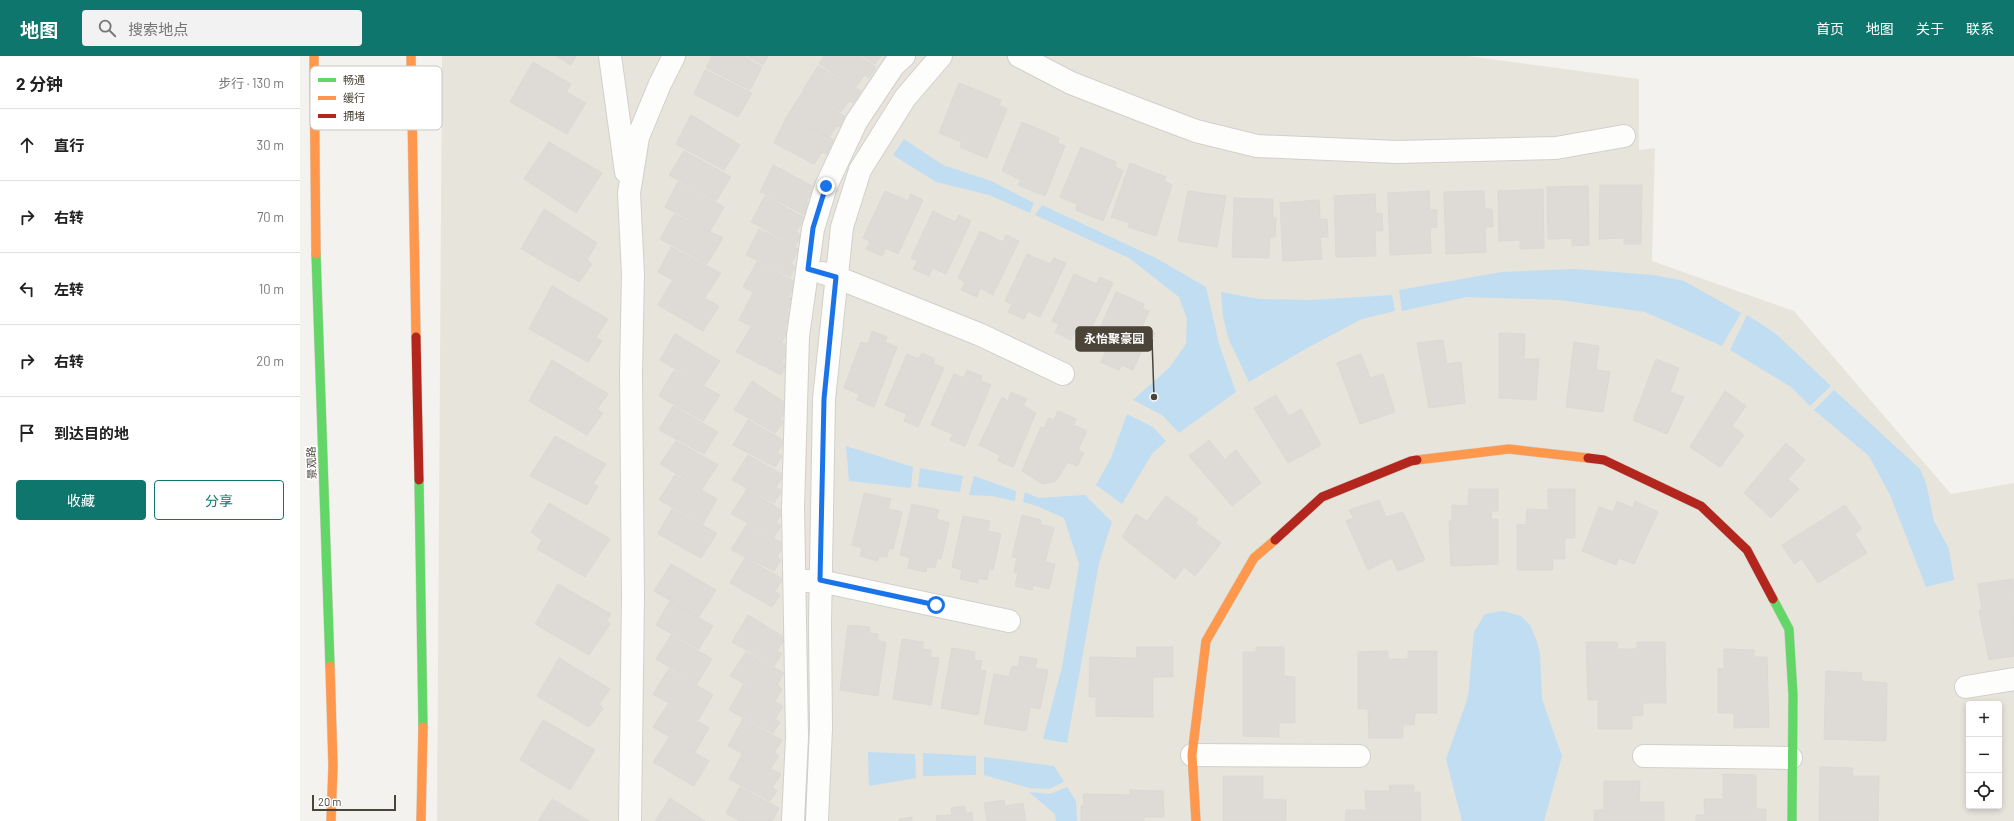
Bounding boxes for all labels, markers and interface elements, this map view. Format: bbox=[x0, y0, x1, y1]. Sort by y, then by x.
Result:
search box bbox=[82, 10, 362, 46]
icon: search bbox=[96, 17, 118, 39]
text: 地图 bbox=[20, 18, 58, 41]
text: 搜索地点 bbox=[128, 20, 188, 38]
text: 首页 bbox=[1816, 20, 1844, 37]
text: 地图 bbox=[1866, 20, 1894, 37]
text: 关于 bbox=[1916, 20, 1944, 37]
text: 联系 bbox=[1966, 20, 1994, 37]
legend bbox=[310, 66, 442, 130]
text: 2 分钟 bbox=[16, 73, 63, 93]
text: 畅通 bbox=[343, 73, 365, 86]
text: 步行 · 130 m bbox=[218, 75, 284, 91]
text: 缓行 bbox=[343, 91, 365, 104]
text: 拥堵 bbox=[343, 109, 365, 122]
icon: ahead bbox=[16, 134, 38, 156]
text: 直行 bbox=[54, 136, 84, 154]
text: 30 m bbox=[257, 137, 284, 153]
route end bbox=[817, 177, 835, 195]
icon: right bbox=[16, 206, 38, 228]
text: 右转 bbox=[54, 208, 84, 226]
text: 70 m bbox=[257, 209, 284, 225]
icon: left bbox=[16, 278, 38, 300]
text: 左转 bbox=[54, 280, 84, 298]
text: 10 m bbox=[259, 281, 284, 297]
callout: 永怡聚豪园 bbox=[1076, 327, 1152, 351]
text: 永怡聚豪园 bbox=[1084, 331, 1144, 345]
icon: right bbox=[16, 350, 38, 372]
text: 右转 bbox=[54, 352, 84, 370]
text: 20 m bbox=[256, 353, 284, 369]
icon: arrive bbox=[16, 422, 38, 444]
text: 到达目的地 bbox=[54, 424, 129, 442]
street label: 景观路 bbox=[304, 446, 318, 480]
button: 收藏 bbox=[16, 480, 146, 520]
button: 分享 bbox=[154, 480, 284, 520]
route start bbox=[927, 596, 945, 614]
map controls bbox=[1966, 701, 2002, 809]
button: + bbox=[1966, 701, 2002, 737]
button: − bbox=[1966, 737, 2002, 773]
button: locate bbox=[1966, 773, 2002, 809]
scale bar bbox=[312, 793, 396, 812]
text: 20 m bbox=[318, 795, 341, 808]

